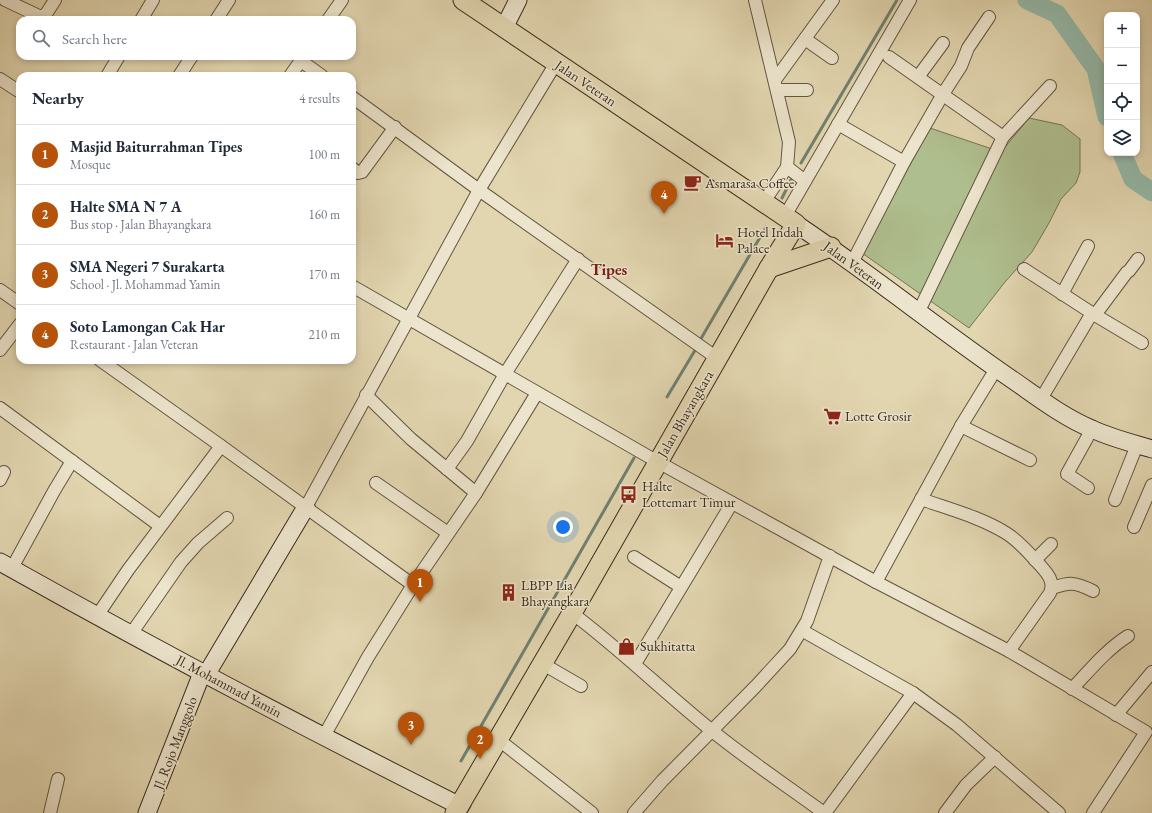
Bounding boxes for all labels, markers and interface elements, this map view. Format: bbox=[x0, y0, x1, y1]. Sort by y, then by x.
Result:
map controls bbox=[1104, 12, 1140, 156]
button: + bbox=[1104, 12, 1140, 48]
search box bbox=[16, 16, 356, 60]
icon: search bbox=[30, 27, 52, 49]
text: Search here bbox=[62, 29, 127, 48]
button: − bbox=[1104, 48, 1140, 84]
street label: Jalan Veteran bbox=[551, 55, 621, 111]
button: locate bbox=[1104, 84, 1140, 120]
text: Nearby bbox=[32, 87, 84, 109]
text: 4 results bbox=[299, 90, 340, 107]
button: layers bbox=[1104, 120, 1140, 156]
text: Masjid Baiturrahman Tipes bbox=[70, 137, 243, 156]
text: 1 bbox=[42, 146, 48, 163]
text: 100 m bbox=[309, 146, 340, 163]
text: Mosque bbox=[70, 156, 111, 173]
cafe icon: Asmarasa Coffee bbox=[682, 173, 702, 193]
place label: Asmarasa Coffee bbox=[704, 174, 795, 192]
pin: 4 bbox=[651, 181, 677, 214]
text: Halte SMA N 7 A bbox=[70, 197, 182, 216]
text: 2 bbox=[42, 206, 48, 223]
text: 160 m bbox=[309, 206, 340, 223]
text: Bus stop · Jalan Bhayangkara bbox=[70, 216, 211, 233]
place label: Hotel Indah Palace bbox=[737, 223, 803, 257]
hotel icon: Hotel Indah Palace bbox=[714, 230, 734, 250]
street label: Jalan Veteran bbox=[819, 236, 888, 293]
text: SMA Negeri 7 Surakarta bbox=[70, 257, 224, 276]
district label: Tipes bbox=[591, 259, 628, 280]
text: 3 bbox=[42, 266, 48, 283]
text: 170 m bbox=[309, 266, 340, 283]
text: School · Jl. Mohammad Yamin bbox=[70, 276, 221, 293]
text: Soto Lamongan Cak Har bbox=[70, 317, 225, 336]
text: 4 bbox=[42, 326, 48, 343]
text: 210 m bbox=[309, 326, 340, 343]
text: Restaurant · Jalan Veteran bbox=[70, 336, 198, 353]
street label: Jalan Bhayangkara bbox=[652, 367, 717, 462]
supermarket icon: Lotte Grosir bbox=[822, 406, 842, 426]
place label: Lotte Grosir bbox=[845, 407, 912, 425]
place label: Halte Lottemart Timur bbox=[642, 477, 736, 511]
bus stop icon: Halte Lottemart Timur bbox=[619, 484, 639, 504]
your location bbox=[553, 517, 573, 537]
pin: 1 bbox=[407, 569, 433, 602]
place label: LBPP Lia Bhayangkara bbox=[521, 576, 590, 610]
building icon: LBPP Lia Bhayangkara bbox=[498, 583, 518, 603]
shop icon: Sukhitatta bbox=[617, 636, 637, 656]
place label: Sukhitatta bbox=[640, 637, 696, 655]
street label: Jl. Mohammad Yamin bbox=[172, 650, 286, 722]
street label: Jl. Rojo Manggolo bbox=[149, 694, 201, 793]
pin: 3 bbox=[398, 712, 424, 745]
pin: 2 bbox=[467, 726, 493, 759]

